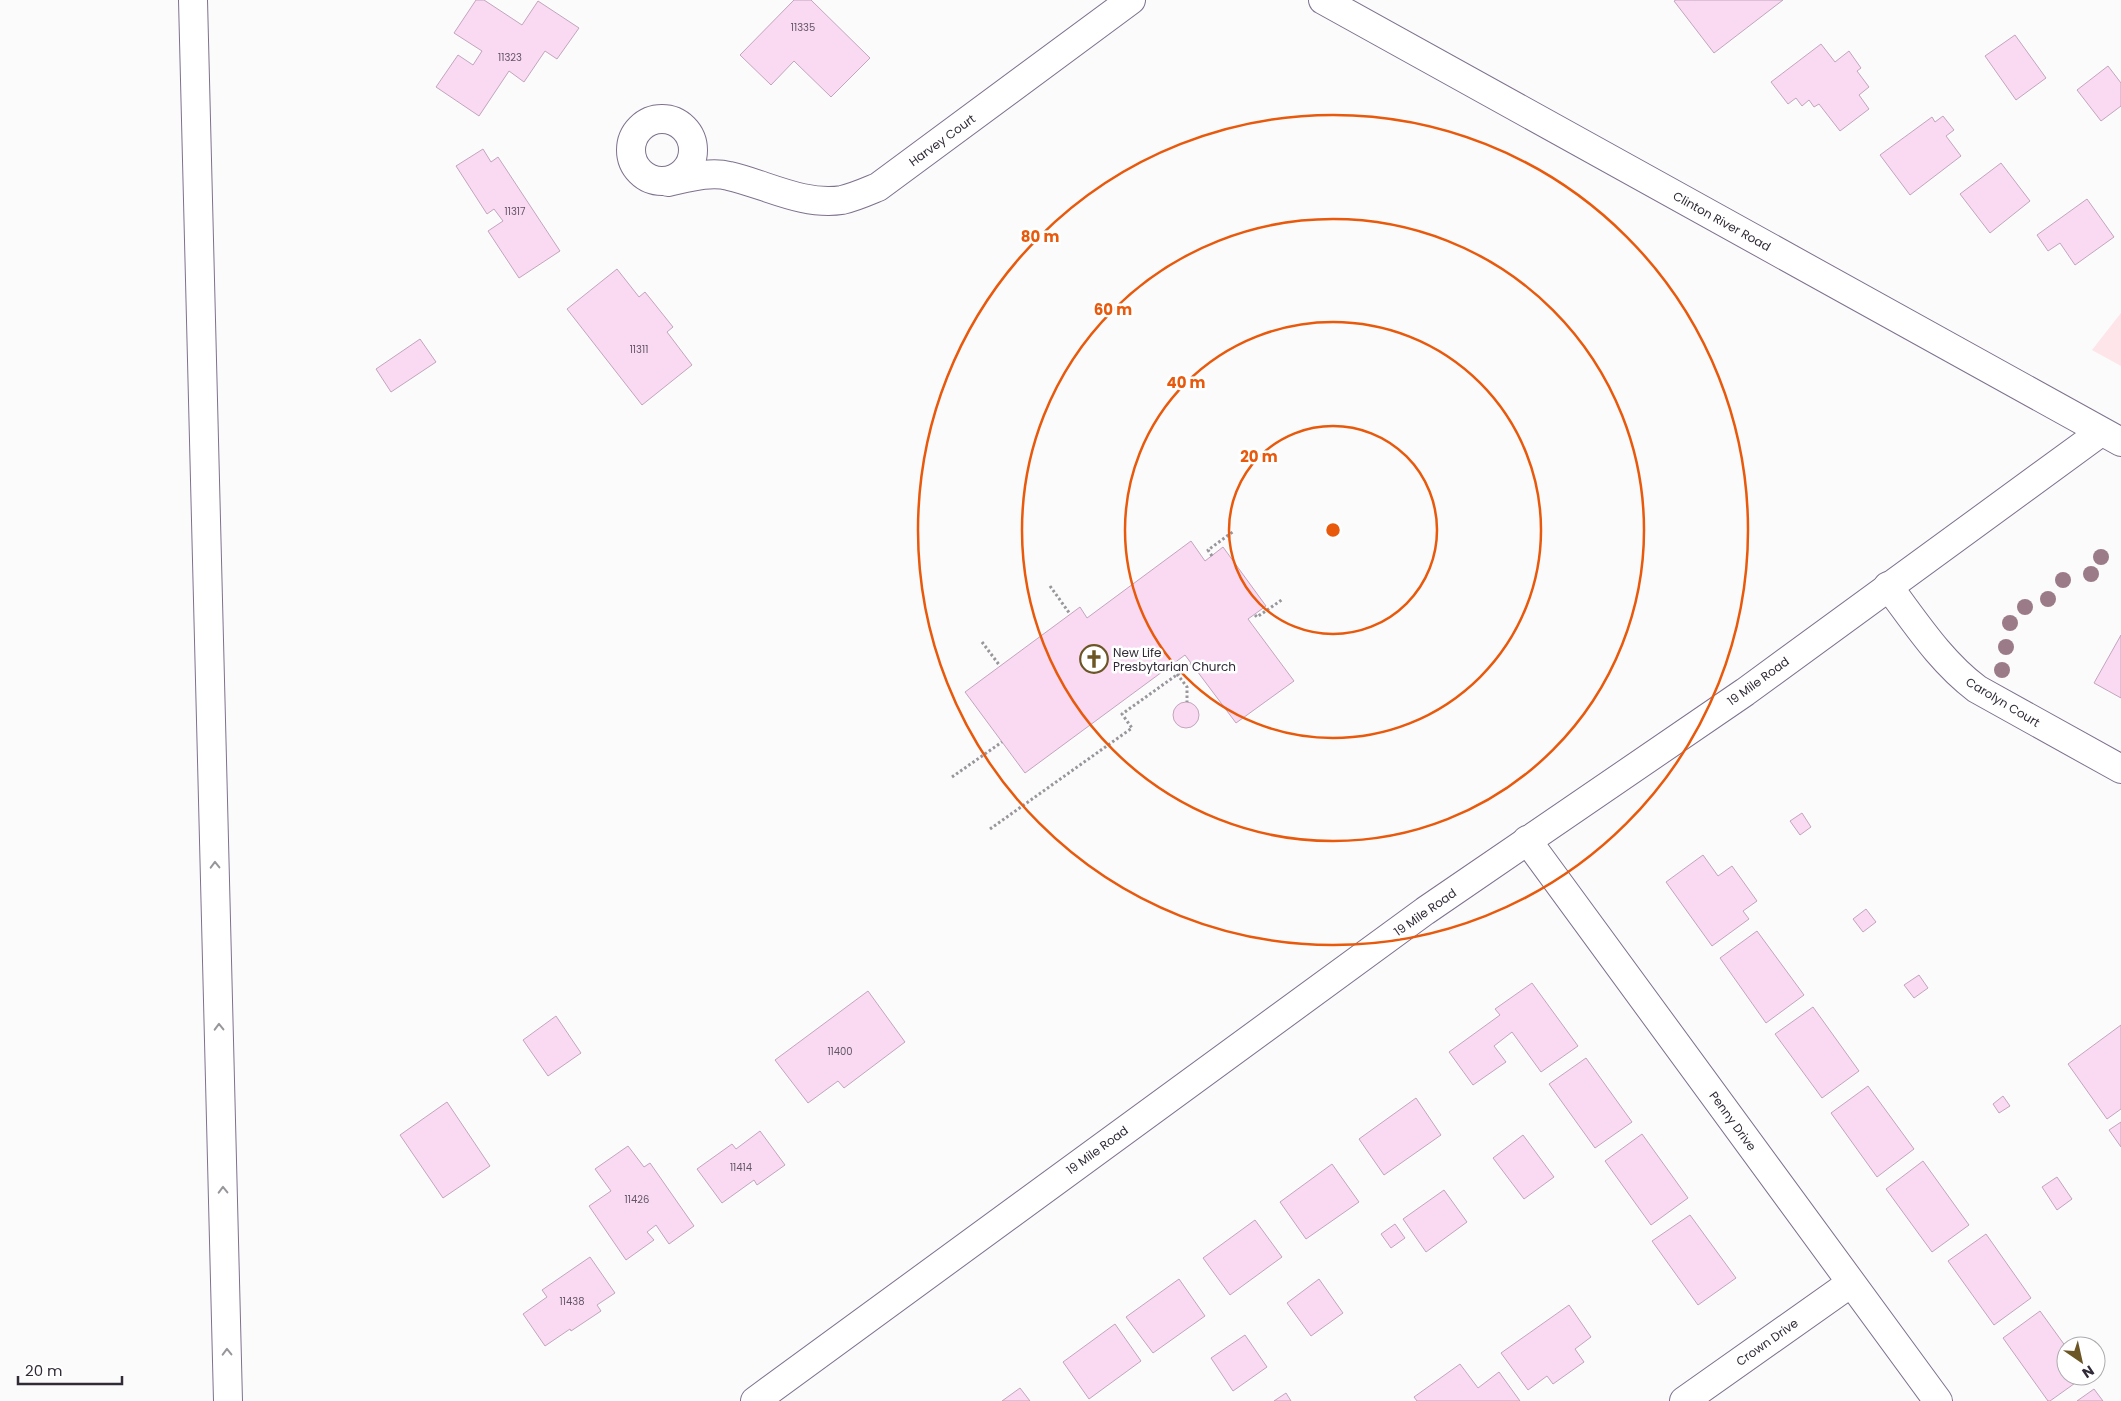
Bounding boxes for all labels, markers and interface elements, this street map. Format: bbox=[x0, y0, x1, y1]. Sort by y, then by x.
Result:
house number: 11335 bbox=[791, 20, 815, 35]
house number: 11323 bbox=[498, 50, 522, 65]
street label: Harvey Court bbox=[905, 110, 979, 170]
street label: Clinton River Road bbox=[1670, 187, 1774, 255]
house number: 11317 bbox=[505, 204, 526, 219]
text: 80 m bbox=[1021, 226, 1059, 247]
text: 60 m bbox=[1094, 299, 1132, 320]
house number: 11311 bbox=[630, 342, 648, 357]
text: 40 m bbox=[1166, 372, 1206, 393]
text: 20 m bbox=[1240, 446, 1278, 467]
centre of rings bbox=[1324, 521, 1342, 539]
church icon: New Life Presbytarian Church bbox=[1079, 644, 1109, 674]
place label: New Life Presbytarian Church bbox=[1113, 644, 1236, 675]
street label: 19 Mile Road bbox=[1724, 653, 1792, 709]
street label: Carolyn Court bbox=[1963, 673, 2043, 731]
one-way arrow bbox=[209, 861, 220, 869]
street label: 19 Mile Road bbox=[1390, 884, 1460, 940]
one-way arrow bbox=[213, 1023, 224, 1031]
house number: 11400 bbox=[827, 1044, 853, 1059]
street label: Penny Drive bbox=[1706, 1088, 1760, 1154]
street label: 19 Mile Road bbox=[1063, 1122, 1131, 1178]
house number: 11414 bbox=[730, 1160, 752, 1175]
one-way arrow bbox=[217, 1186, 228, 1194]
house number: 11426 bbox=[625, 1192, 649, 1207]
house number: 11438 bbox=[560, 1294, 584, 1309]
street label: Crown Drive bbox=[1733, 1314, 1801, 1370]
north arrow bbox=[2056, 1336, 2106, 1386]
one-way arrow bbox=[221, 1348, 232, 1356]
scale bar bbox=[18, 1354, 121, 1386]
text: 20 m bbox=[25, 1360, 63, 1381]
text: N bbox=[2078, 1361, 2098, 1383]

